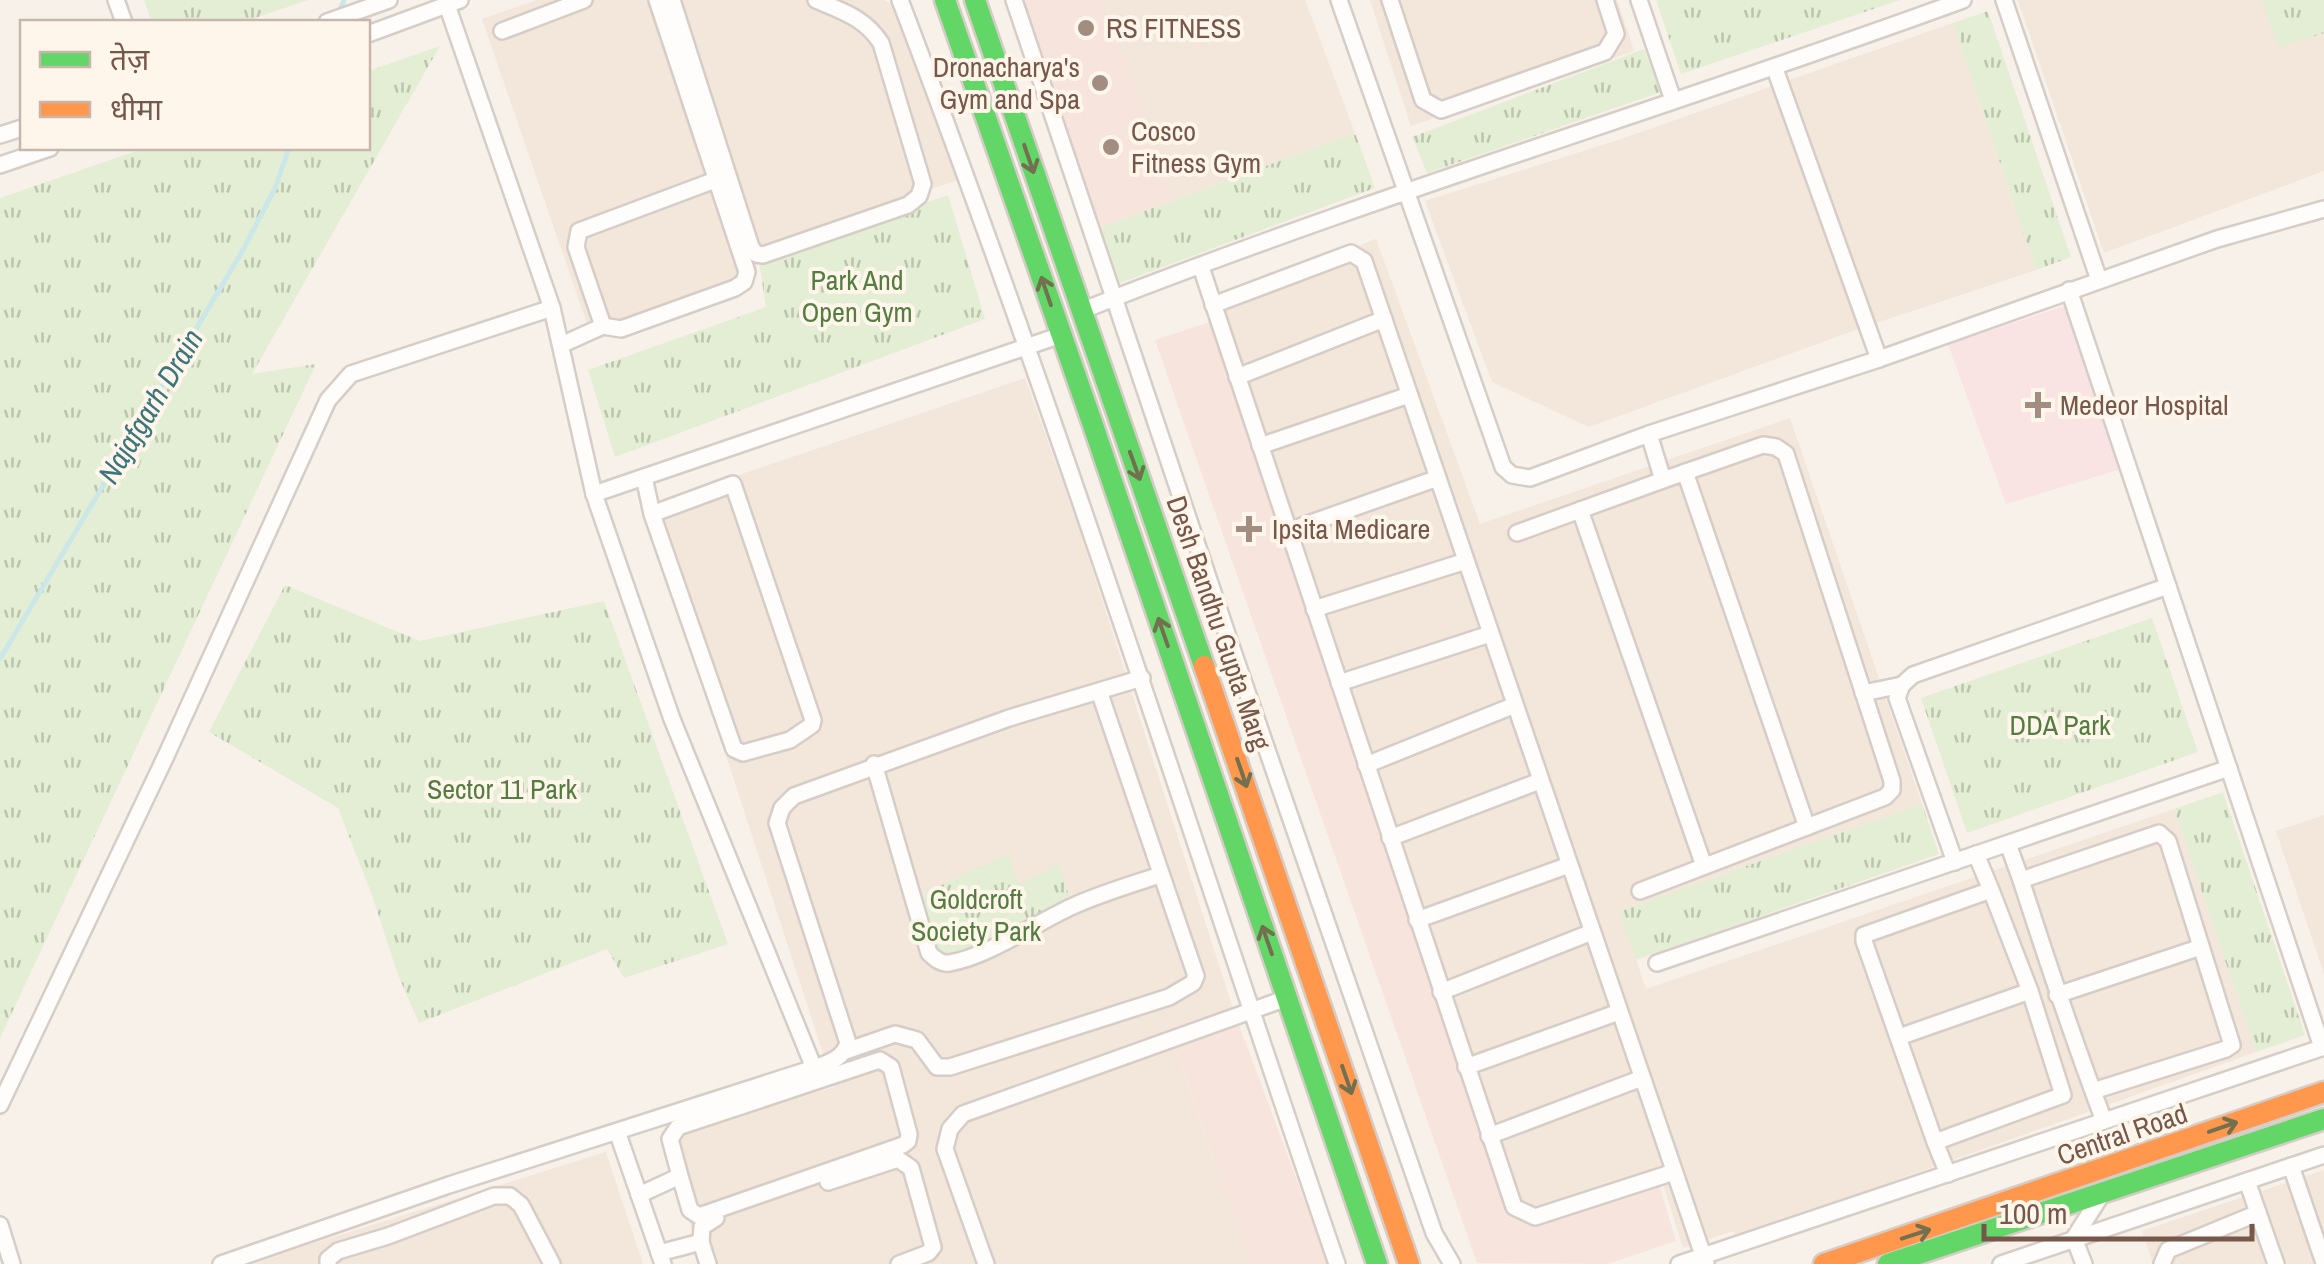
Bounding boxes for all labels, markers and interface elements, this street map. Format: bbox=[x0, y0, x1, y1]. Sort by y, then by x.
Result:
place label: RS FITNESS bbox=[1106, 9, 1241, 47]
marker: RS FITNESS bbox=[1075, 17, 1097, 39]
legend bbox=[20, 20, 370, 150]
text: तेज़ bbox=[110, 39, 150, 79]
place label: Dronacharya's Gym and Spa bbox=[933, 48, 1080, 118]
marker: Dronacharya's Gym and Spa bbox=[1089, 72, 1111, 94]
text: धीमा bbox=[110, 89, 163, 129]
place label: Cosco Fitness Gym bbox=[1131, 112, 1261, 182]
marker: Cosco Fitness Gym bbox=[1100, 136, 1122, 158]
one-way arrow bbox=[1022, 142, 1040, 174]
park label: Park And Open Gym bbox=[801, 261, 913, 331]
one-way arrow bbox=[1036, 277, 1054, 308]
water label: Najafgarh Drain bbox=[88, 321, 212, 491]
place label: Medeor Hospital bbox=[2060, 386, 2228, 424]
marker: Medeor Hospital bbox=[2025, 392, 2051, 418]
one-way arrow bbox=[1127, 449, 1145, 480]
street label: Desh Bandhu Gupta Marg bbox=[1158, 491, 1280, 756]
place label: Ipsita Medicare bbox=[1272, 510, 1430, 548]
marker: Ipsita Medicare bbox=[1236, 516, 1262, 542]
one-way arrow bbox=[1152, 616, 1170, 648]
park label: DDA Park bbox=[2010, 706, 2111, 744]
one-way arrow bbox=[1235, 756, 1253, 788]
park label: Sector 11 Park bbox=[427, 770, 578, 808]
park label: Goldcroft Society Park bbox=[911, 880, 1042, 950]
one-way arrow bbox=[1257, 925, 1275, 956]
one-way arrow bbox=[1339, 1064, 1357, 1095]
street label: Central Road bbox=[2052, 1094, 2192, 1174]
one-way arrow bbox=[2207, 1117, 2239, 1135]
scale bar bbox=[1984, 1179, 2252, 1241]
text: 100 m bbox=[1999, 1193, 2067, 1233]
one-way arrow bbox=[1900, 1224, 1932, 1242]

